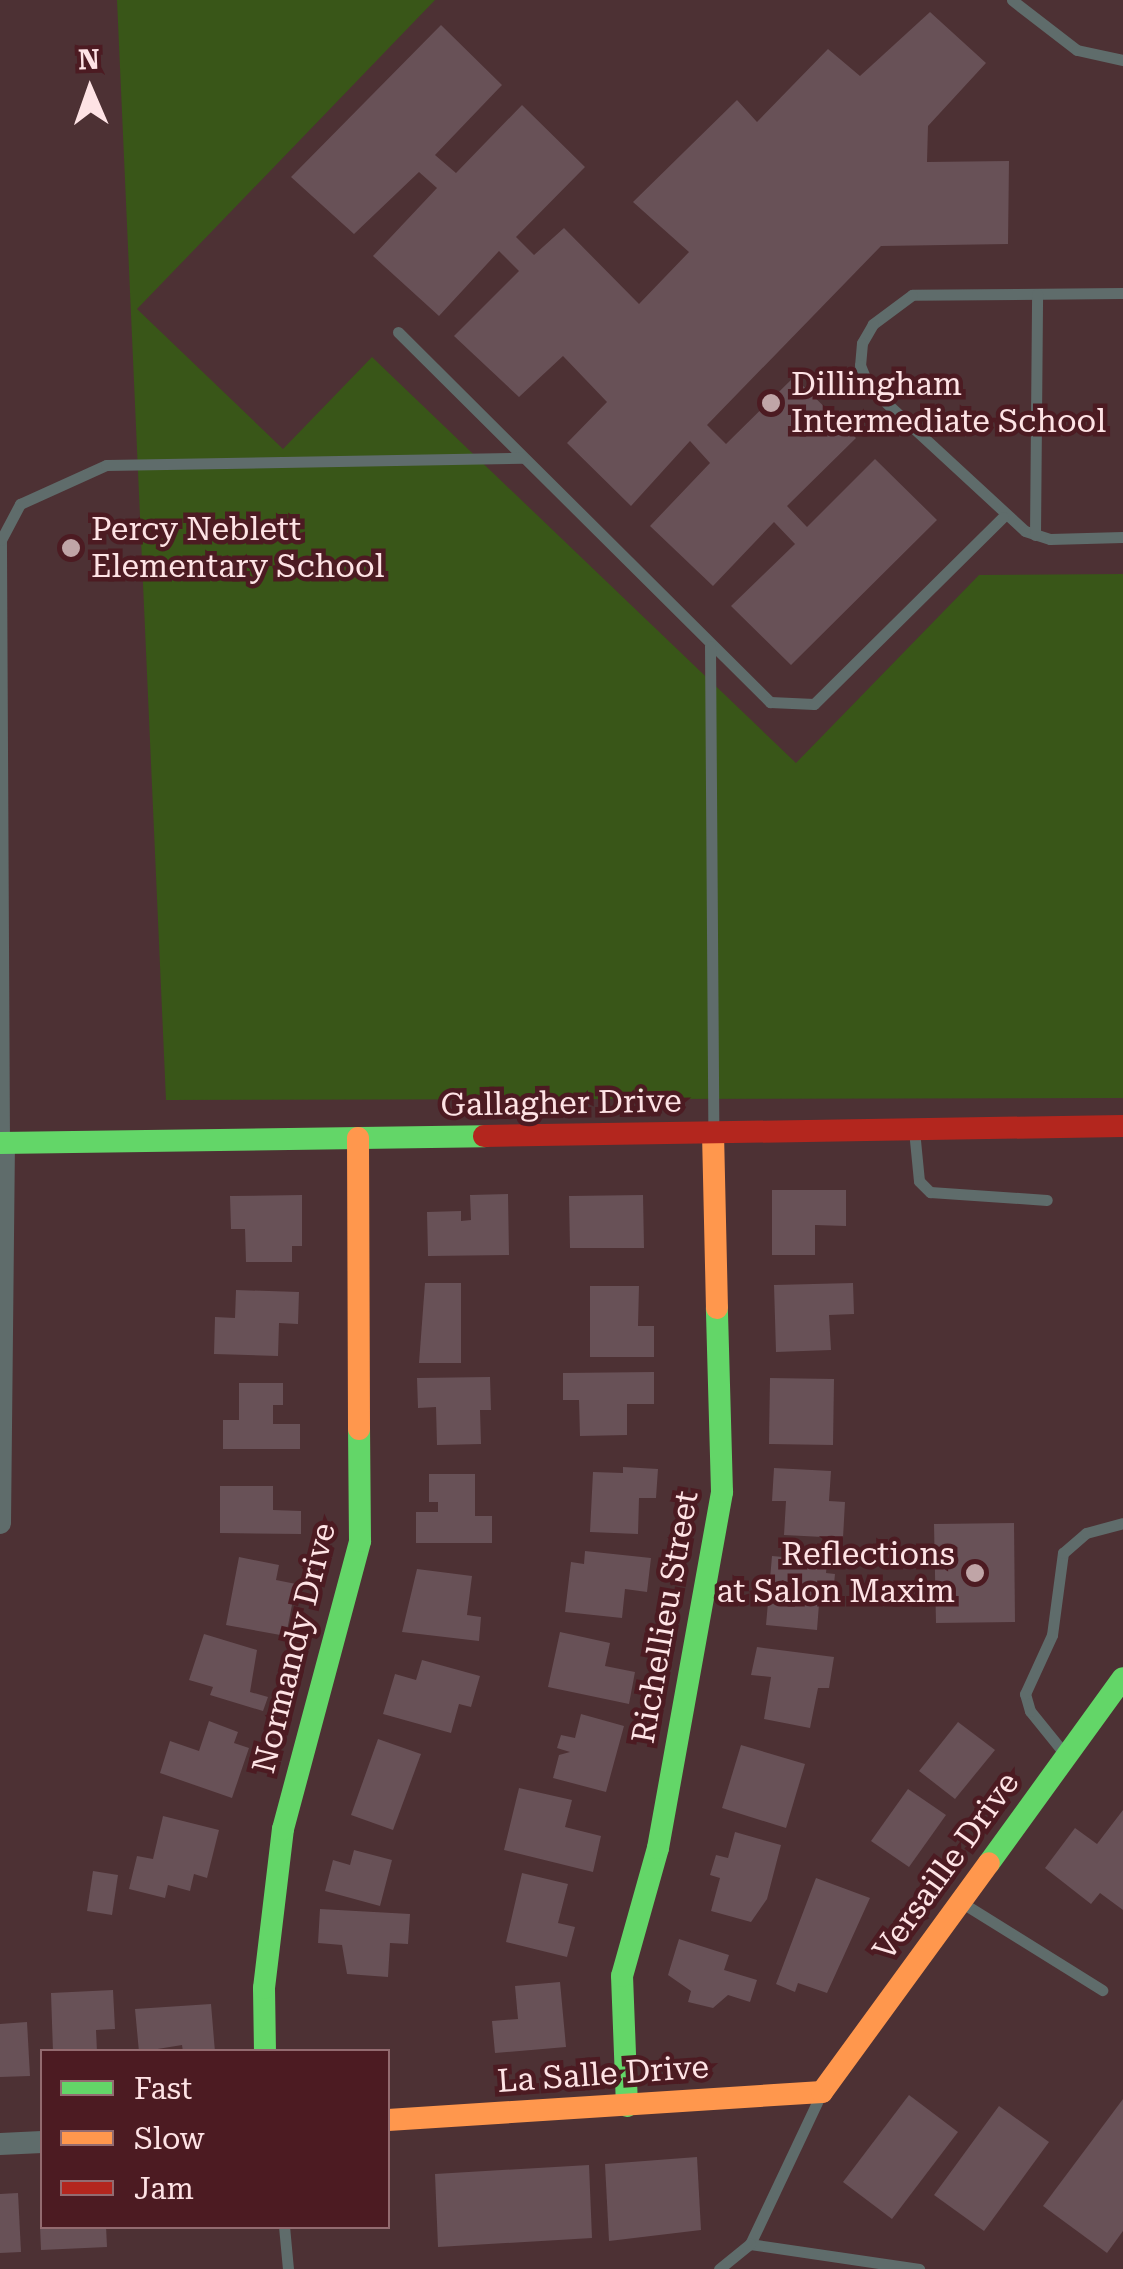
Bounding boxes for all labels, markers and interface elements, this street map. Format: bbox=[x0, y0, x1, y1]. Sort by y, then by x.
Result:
north arrow bbox=[40, 40, 140, 140]
text: N bbox=[78, 43, 100, 76]
place label: Dillingham Intermediate School bbox=[791, 366, 1106, 441]
marker: Dillingham Intermediate School bbox=[760, 392, 782, 414]
place label: Percy Neblett Elementary School bbox=[91, 511, 384, 586]
marker: Percy Neblett Elementary School bbox=[60, 537, 82, 559]
street label: Gallagher Drive bbox=[440, 1082, 682, 1124]
street label: Richellieu Street bbox=[624, 1488, 706, 1746]
street label: Normandy Drive bbox=[244, 1519, 344, 1777]
place label: Reflections at Salon Maxim bbox=[716, 1536, 955, 1611]
marker: Reflections at Salon Maxim bbox=[964, 1562, 986, 1584]
street label: Versaille Drive bbox=[865, 1765, 1027, 1967]
street label: La Salle Drive bbox=[496, 2047, 710, 2101]
legend bbox=[40, 2049, 390, 2229]
text: Fast bbox=[134, 2071, 192, 2106]
text: Slow bbox=[134, 2121, 205, 2156]
text: Jam bbox=[134, 2171, 194, 2206]

